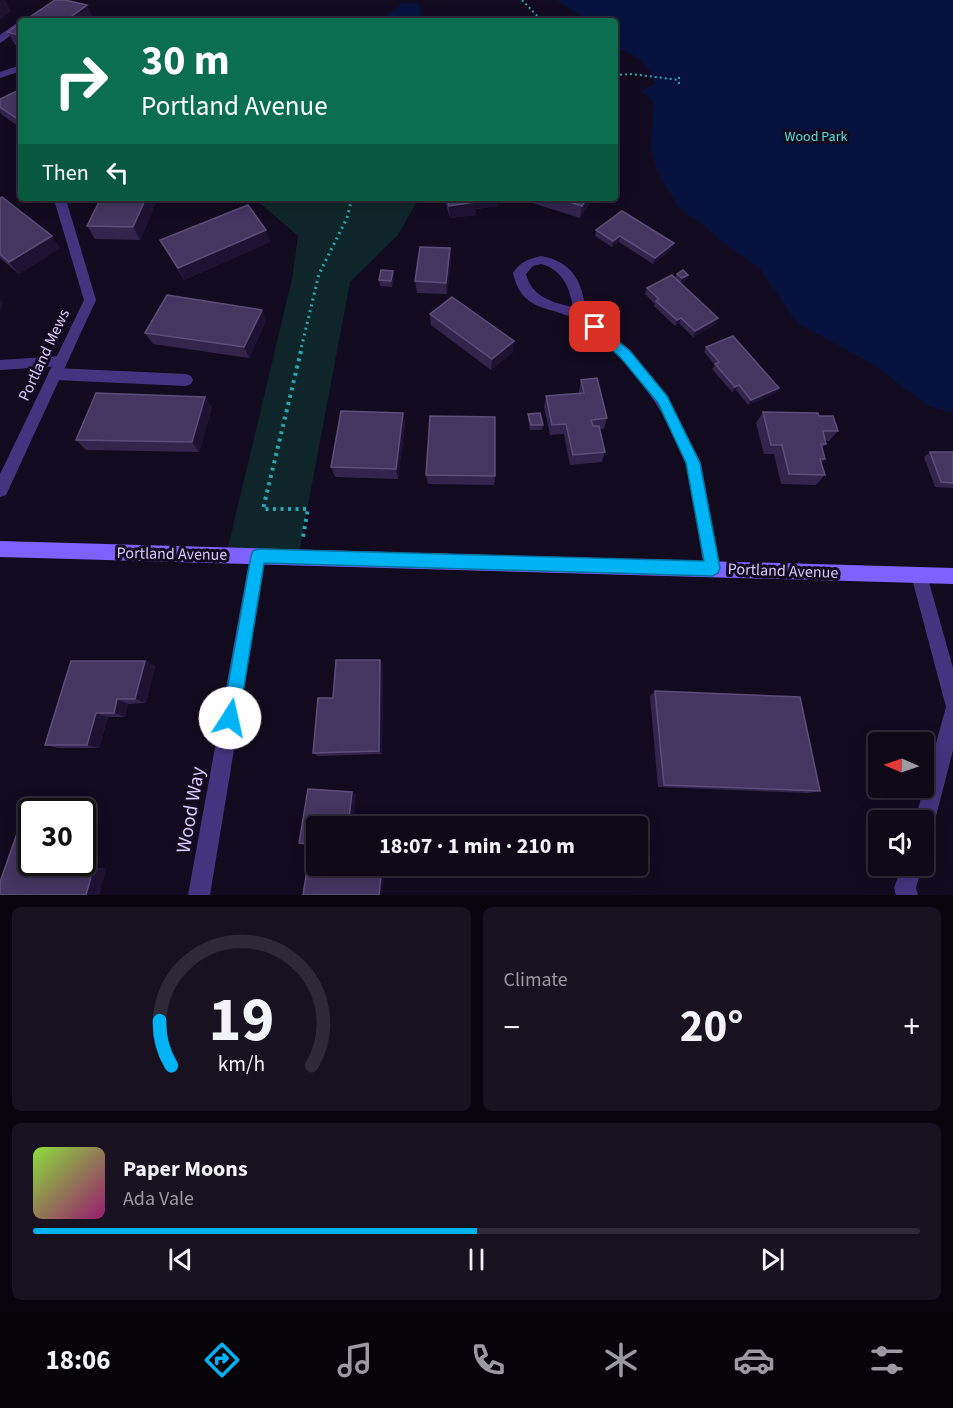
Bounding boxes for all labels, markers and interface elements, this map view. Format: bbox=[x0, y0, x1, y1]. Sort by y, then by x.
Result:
text: 30 m bbox=[141, 31, 230, 91]
icon: right bbox=[42, 42, 120, 120]
text: Portland Avenue bbox=[141, 87, 328, 126]
park label: Wood Park bbox=[785, 127, 848, 147]
icon: left bbox=[101, 156, 134, 189]
text: Then bbox=[42, 157, 89, 189]
pin bbox=[569, 301, 620, 352]
street label: Portland Mews bbox=[13, 305, 75, 405]
icon: arrive bbox=[578, 310, 611, 343]
street label: Portland Avenue bbox=[117, 542, 228, 566]
street label: Portland Avenue bbox=[727, 558, 839, 584]
position arrow bbox=[198, 686, 262, 750]
north arrow bbox=[868, 732, 934, 798]
map controls bbox=[868, 732, 934, 876]
street label: Wood Way bbox=[170, 764, 212, 855]
speed limit sign: 30 bbox=[18, 798, 96, 876]
button: sound bbox=[868, 810, 934, 876]
text: 18:07 · 1 min · 210 m bbox=[379, 830, 575, 862]
text: Climate bbox=[504, 966, 568, 994]
text: 19 bbox=[208, 976, 274, 1065]
text: 20° bbox=[680, 995, 744, 1059]
text: − bbox=[504, 1004, 520, 1051]
text: + bbox=[904, 1004, 920, 1051]
text: km/h bbox=[217, 1049, 265, 1080]
text: Paper Moons bbox=[123, 1153, 248, 1185]
text: Ada Vale bbox=[123, 1185, 194, 1213]
icon: previous bbox=[164, 1243, 197, 1276]
icon: pause bbox=[460, 1243, 493, 1276]
icon: next bbox=[756, 1243, 789, 1276]
icon: directions bbox=[201, 1339, 243, 1381]
icon: music bbox=[334, 1339, 376, 1381]
icon: phone bbox=[467, 1339, 509, 1381]
icon: climate bbox=[600, 1339, 642, 1381]
icon: car bbox=[733, 1339, 775, 1381]
icon: filters bbox=[866, 1339, 908, 1381]
text: 18:06 bbox=[45, 1341, 111, 1380]

